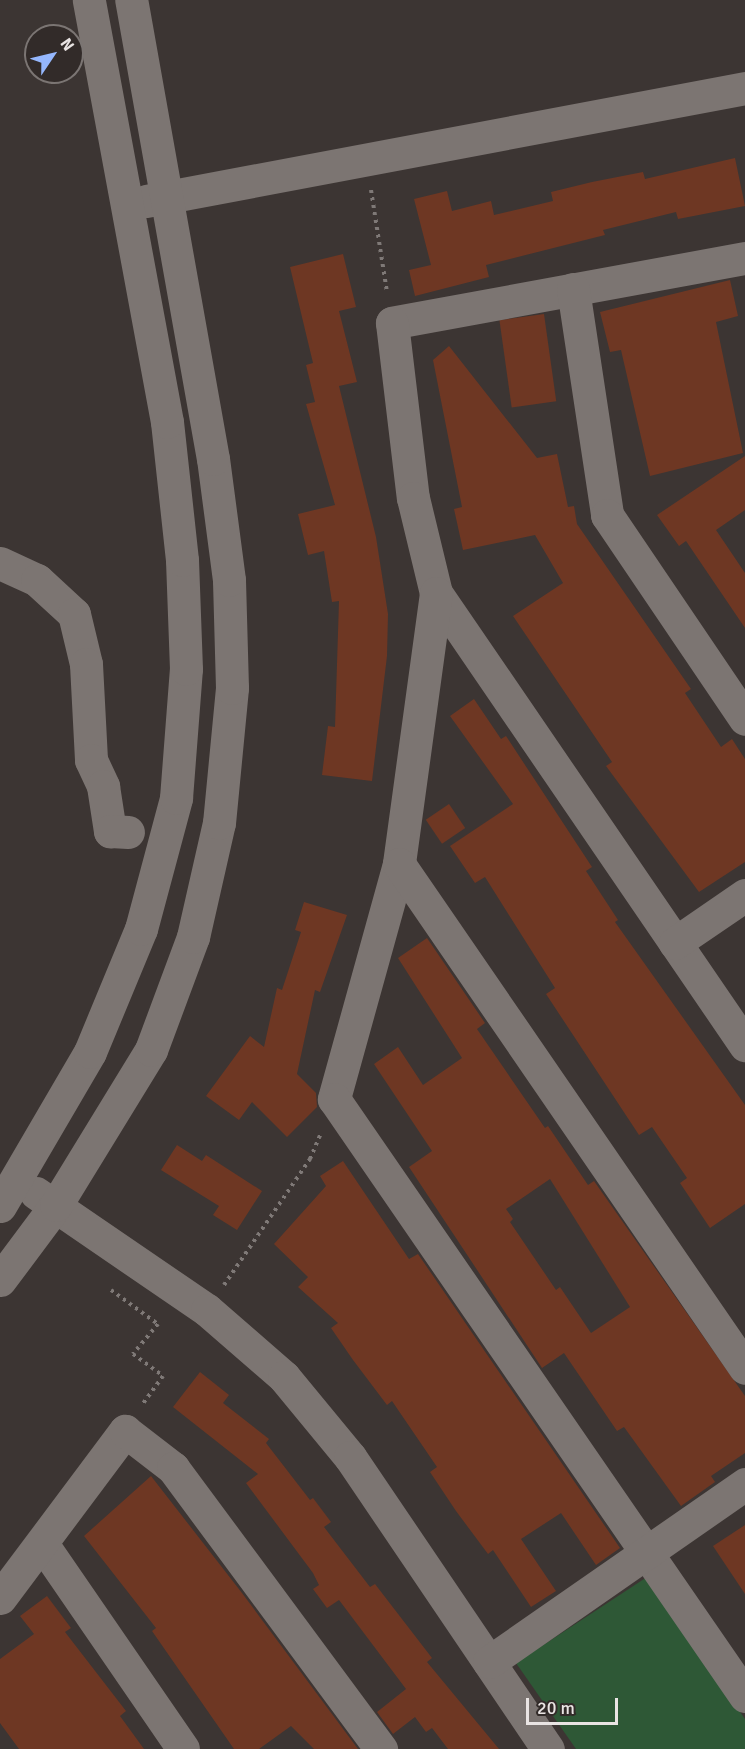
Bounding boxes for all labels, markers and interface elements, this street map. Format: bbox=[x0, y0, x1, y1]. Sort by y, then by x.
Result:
north arrow bbox=[24, 24, 84, 84]
text: N bbox=[56, 35, 78, 55]
scale bar bbox=[529, 1686, 620, 1724]
text: 20 m bbox=[537, 1697, 575, 1719]

